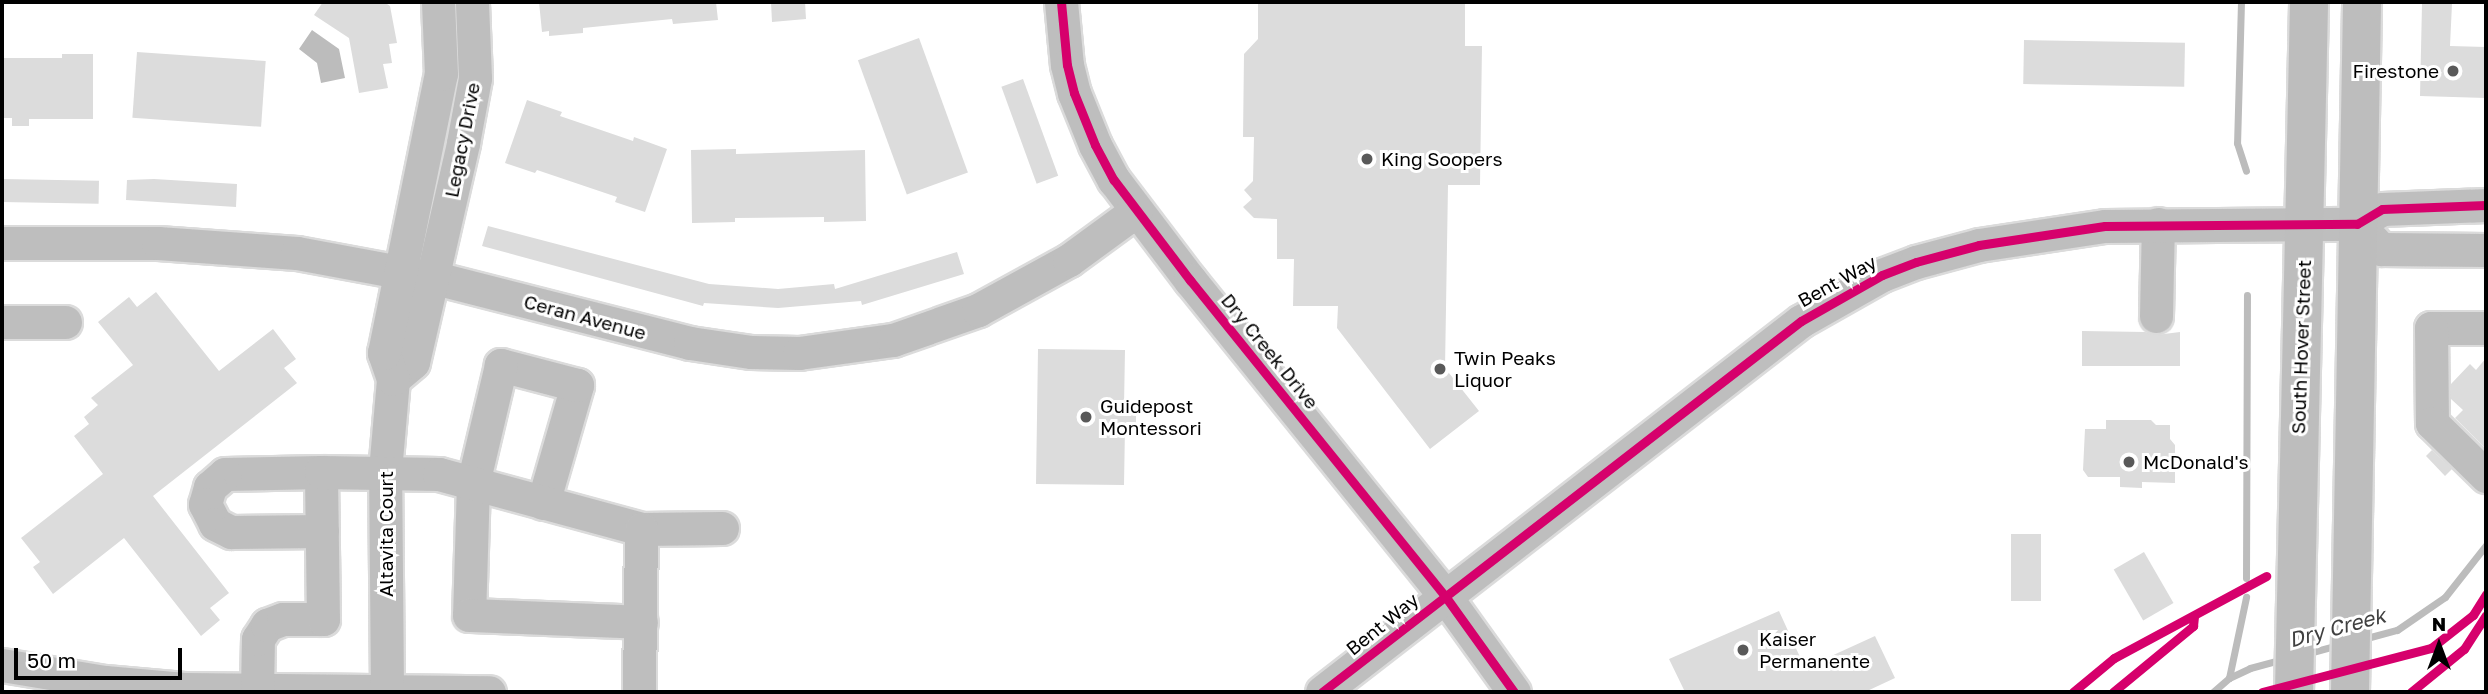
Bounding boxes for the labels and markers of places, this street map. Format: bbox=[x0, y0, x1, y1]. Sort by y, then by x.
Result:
place label: Firestone bbox=[2353, 60, 2439, 82]
marker: Firestone bbox=[2445, 63, 2461, 79]
place label: King Soopers bbox=[1381, 148, 1502, 170]
marker: King Soopers bbox=[1359, 151, 1375, 167]
place label: Twin Peaks Liquor bbox=[1454, 347, 1556, 391]
marker: Twin Peaks Liquor bbox=[1432, 361, 1448, 377]
place label: Guidepost Montessori bbox=[1100, 395, 1202, 439]
marker: Guidepost Montessori bbox=[1078, 409, 1094, 425]
place label: McDonald's bbox=[2143, 451, 2249, 473]
marker: McDonald's bbox=[2121, 454, 2137, 470]
place label: Kaiser Permanente bbox=[1759, 628, 1870, 672]
marker: Kaiser Permanente bbox=[1733, 640, 1753, 660]

